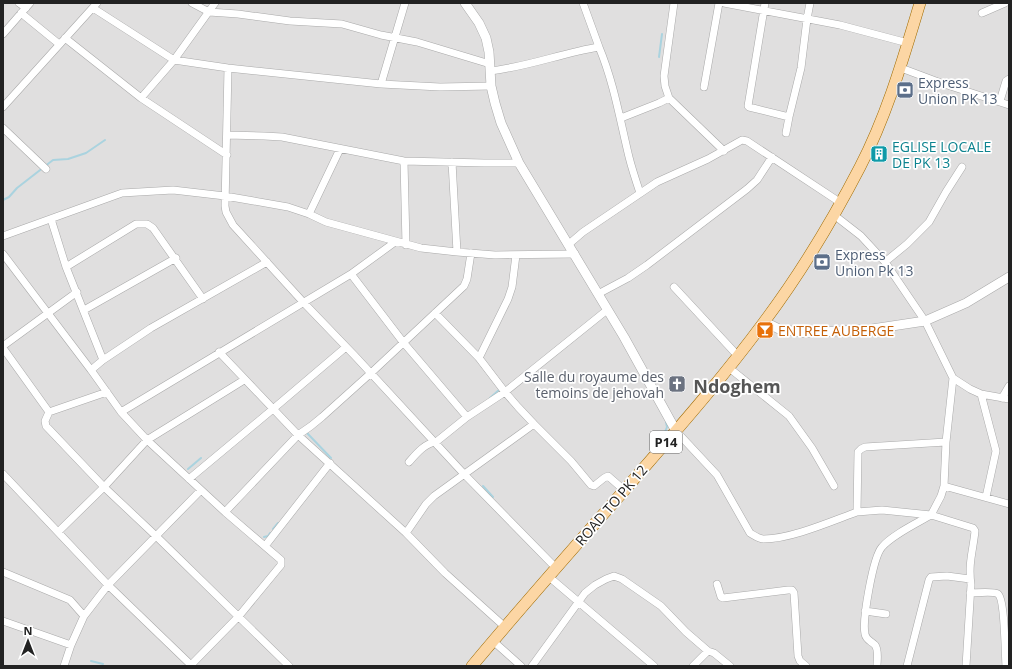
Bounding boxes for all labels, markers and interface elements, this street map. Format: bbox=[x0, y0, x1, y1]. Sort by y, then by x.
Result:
place label: Express Union PK 13 bbox=[918, 73, 998, 108]
bank icon: Express Union PK 13 bbox=[895, 80, 915, 100]
place label: EGLISE LOCALE DE PK 13 bbox=[892, 137, 991, 172]
building icon: EGLISE LOCALE DE PK 13 bbox=[869, 144, 889, 164]
place label: Express Union Pk 13 bbox=[835, 245, 913, 280]
bank icon: Express Union Pk 13 bbox=[812, 252, 832, 272]
bar icon: ENTREE AUBERGE bbox=[755, 320, 775, 340]
place label: ENTREE AUBERGE bbox=[778, 321, 894, 340]
place label: Salle du royaume des temoins de jehovah bbox=[524, 367, 664, 402]
church icon: Salle du royaume des temoins de jehovah bbox=[667, 374, 687, 394]
district label: Ndoghem bbox=[693, 374, 781, 398]
road number: P14 bbox=[650, 431, 682, 453]
street label: ROAD TO PK 12 bbox=[571, 461, 651, 549]
north arrow bbox=[8, 621, 48, 661]
text: N bbox=[24, 623, 32, 638]

